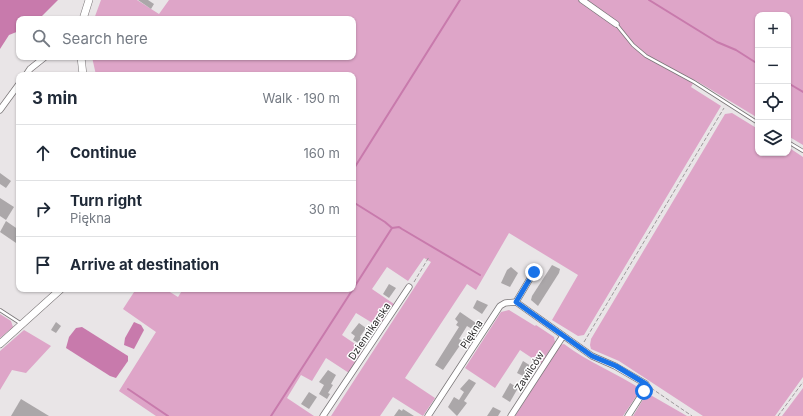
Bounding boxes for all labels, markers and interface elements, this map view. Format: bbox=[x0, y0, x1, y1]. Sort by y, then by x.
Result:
map controls bbox=[755, 12, 791, 156]
button: + bbox=[755, 12, 791, 48]
search box bbox=[16, 16, 356, 60]
icon: search bbox=[30, 27, 52, 49]
text: Search here bbox=[62, 29, 148, 48]
button: − bbox=[755, 48, 791, 84]
button: locate bbox=[755, 84, 791, 120]
text: 3 min bbox=[32, 88, 78, 108]
text: Walk · 190 m bbox=[263, 90, 340, 106]
button: layers bbox=[755, 120, 791, 156]
icon: ahead bbox=[32, 142, 54, 164]
text: Continue bbox=[70, 143, 137, 162]
text: 160 m bbox=[303, 145, 340, 161]
text: Turn right bbox=[70, 191, 142, 210]
icon: right bbox=[32, 198, 54, 220]
text: 30 m bbox=[309, 201, 340, 217]
text: Piękna bbox=[70, 210, 111, 226]
icon: arrive bbox=[32, 254, 54, 276]
text: Arrive at destination bbox=[70, 255, 219, 274]
route end bbox=[525, 263, 543, 281]
street label: Dziennikarska bbox=[345, 300, 393, 362]
street label: Piękna bbox=[457, 317, 485, 351]
street label: Zawilców bbox=[512, 349, 546, 393]
route start bbox=[635, 382, 653, 400]

